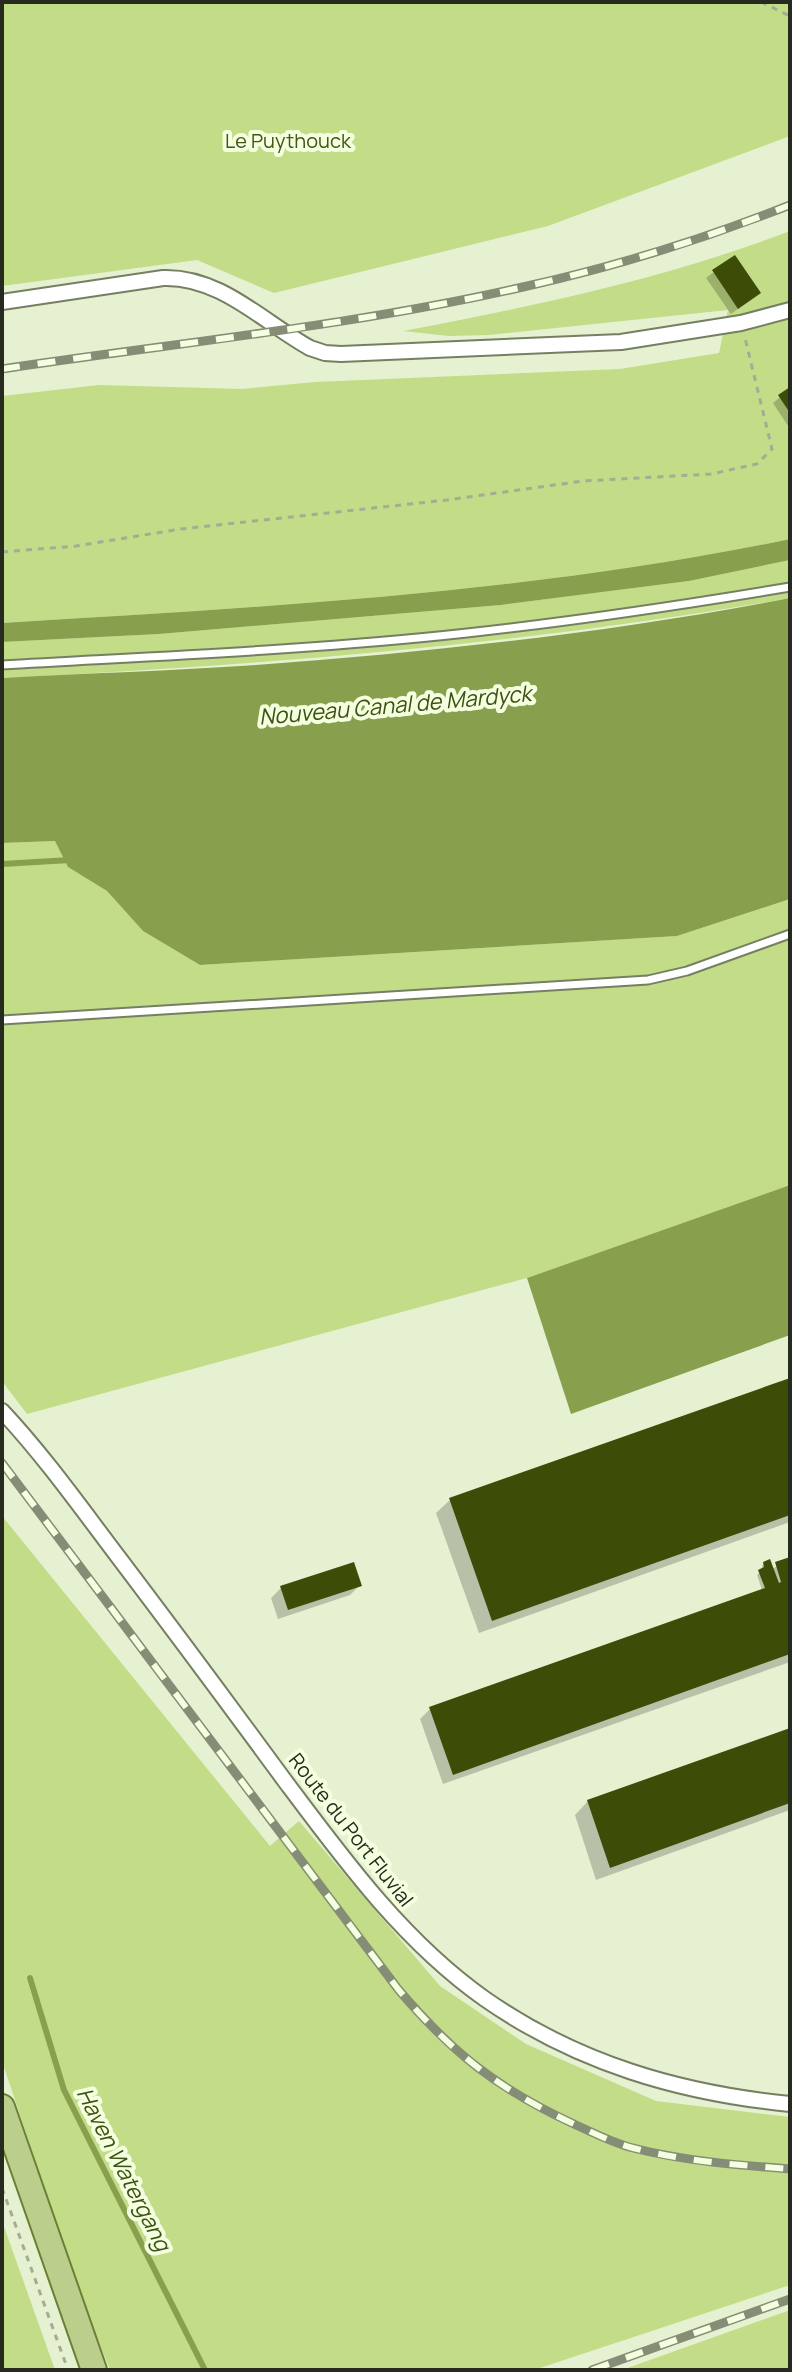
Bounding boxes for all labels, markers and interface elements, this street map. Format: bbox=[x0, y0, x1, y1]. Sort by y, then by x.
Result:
park label: Le Puythouck bbox=[225, 127, 352, 154]
water label: Nouveau Canal de Mardyck bbox=[258, 678, 535, 732]
street label: Route du Port Fluvial bbox=[283, 1747, 420, 1912]
water label: Haven Watergang bbox=[70, 2082, 179, 2258]

